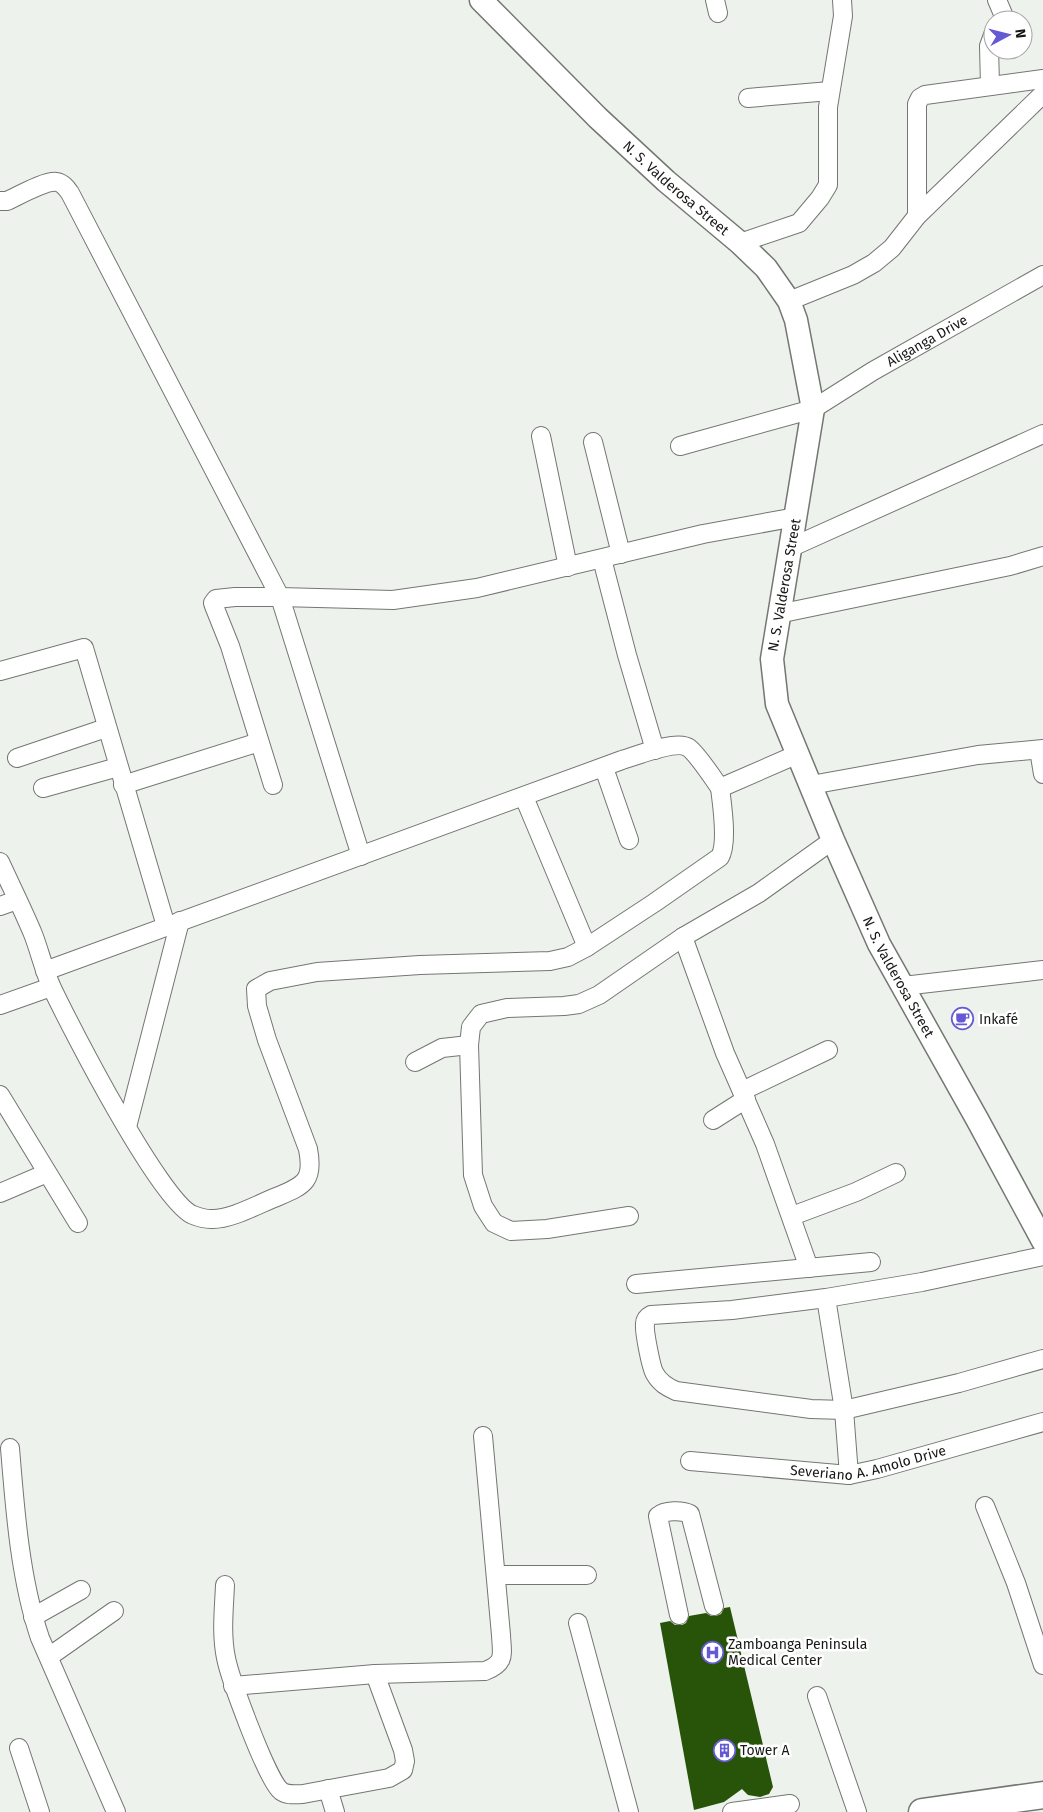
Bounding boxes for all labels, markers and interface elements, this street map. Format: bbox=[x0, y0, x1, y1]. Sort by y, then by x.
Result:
north arrow bbox=[983, 10, 1033, 60]
text: N bbox=[1011, 28, 1029, 39]
street label: N. S. Valderosa Street bbox=[619, 137, 733, 240]
street label: Aliganga Drive bbox=[884, 311, 971, 371]
street label: N. S. Valderosa Street bbox=[764, 516, 805, 653]
street label: N. S. Valderosa Street bbox=[859, 914, 938, 1041]
cafe icon: Inkafé bbox=[951, 1007, 975, 1031]
place label: Inkafé bbox=[979, 1011, 1018, 1028]
street label: Severiano A. Amolo Drive bbox=[789, 1442, 948, 1484]
place label: Zamboanga Peninsula Medical Center bbox=[728, 1636, 867, 1669]
hospital icon: Zamboanga Peninsula Medical Center bbox=[700, 1640, 724, 1664]
building icon: Tower A bbox=[712, 1738, 736, 1762]
place label: Tower A bbox=[740, 1742, 789, 1759]

